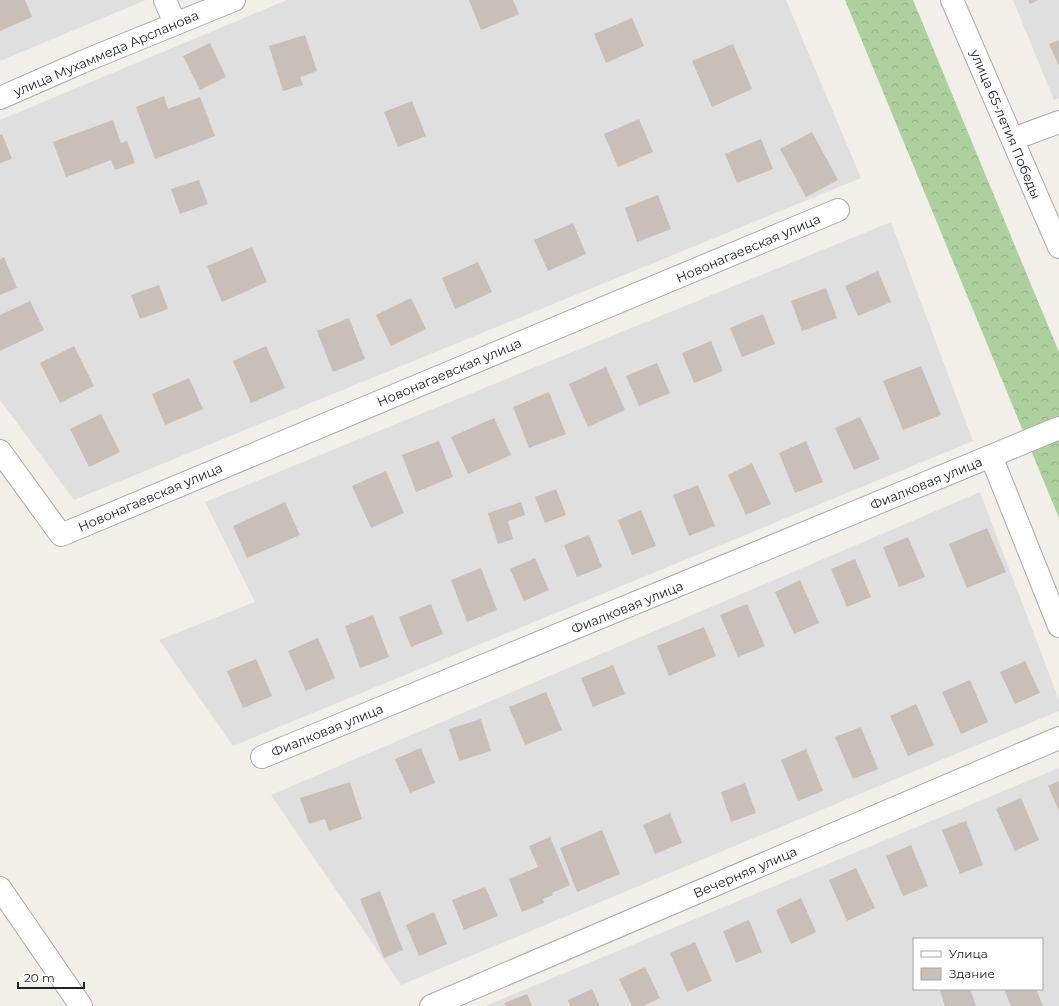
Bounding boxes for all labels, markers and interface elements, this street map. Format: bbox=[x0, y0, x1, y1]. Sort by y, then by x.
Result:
street label: улица Мухаммеда Арсланова bbox=[10, 7, 201, 100]
street label: улица 65-летия Победы bbox=[967, 46, 1045, 201]
street label: Новонагаевская улица bbox=[673, 210, 823, 286]
street label: Новонагаевская улица bbox=[374, 334, 524, 410]
street label: Фиалковая улица bbox=[868, 453, 984, 513]
street label: Новонагаевская улица bbox=[75, 459, 225, 535]
street label: Фиалковая улица bbox=[569, 577, 685, 637]
street label: Фиалковая улица bbox=[269, 700, 385, 760]
street label: Вечерняя улица bbox=[691, 843, 799, 901]
legend bbox=[913, 938, 1043, 990]
text: Улица bbox=[949, 946, 988, 961]
scale bar bbox=[18, 964, 84, 990]
text: Здание bbox=[949, 966, 995, 981]
text: 20 m bbox=[24, 970, 55, 985]

